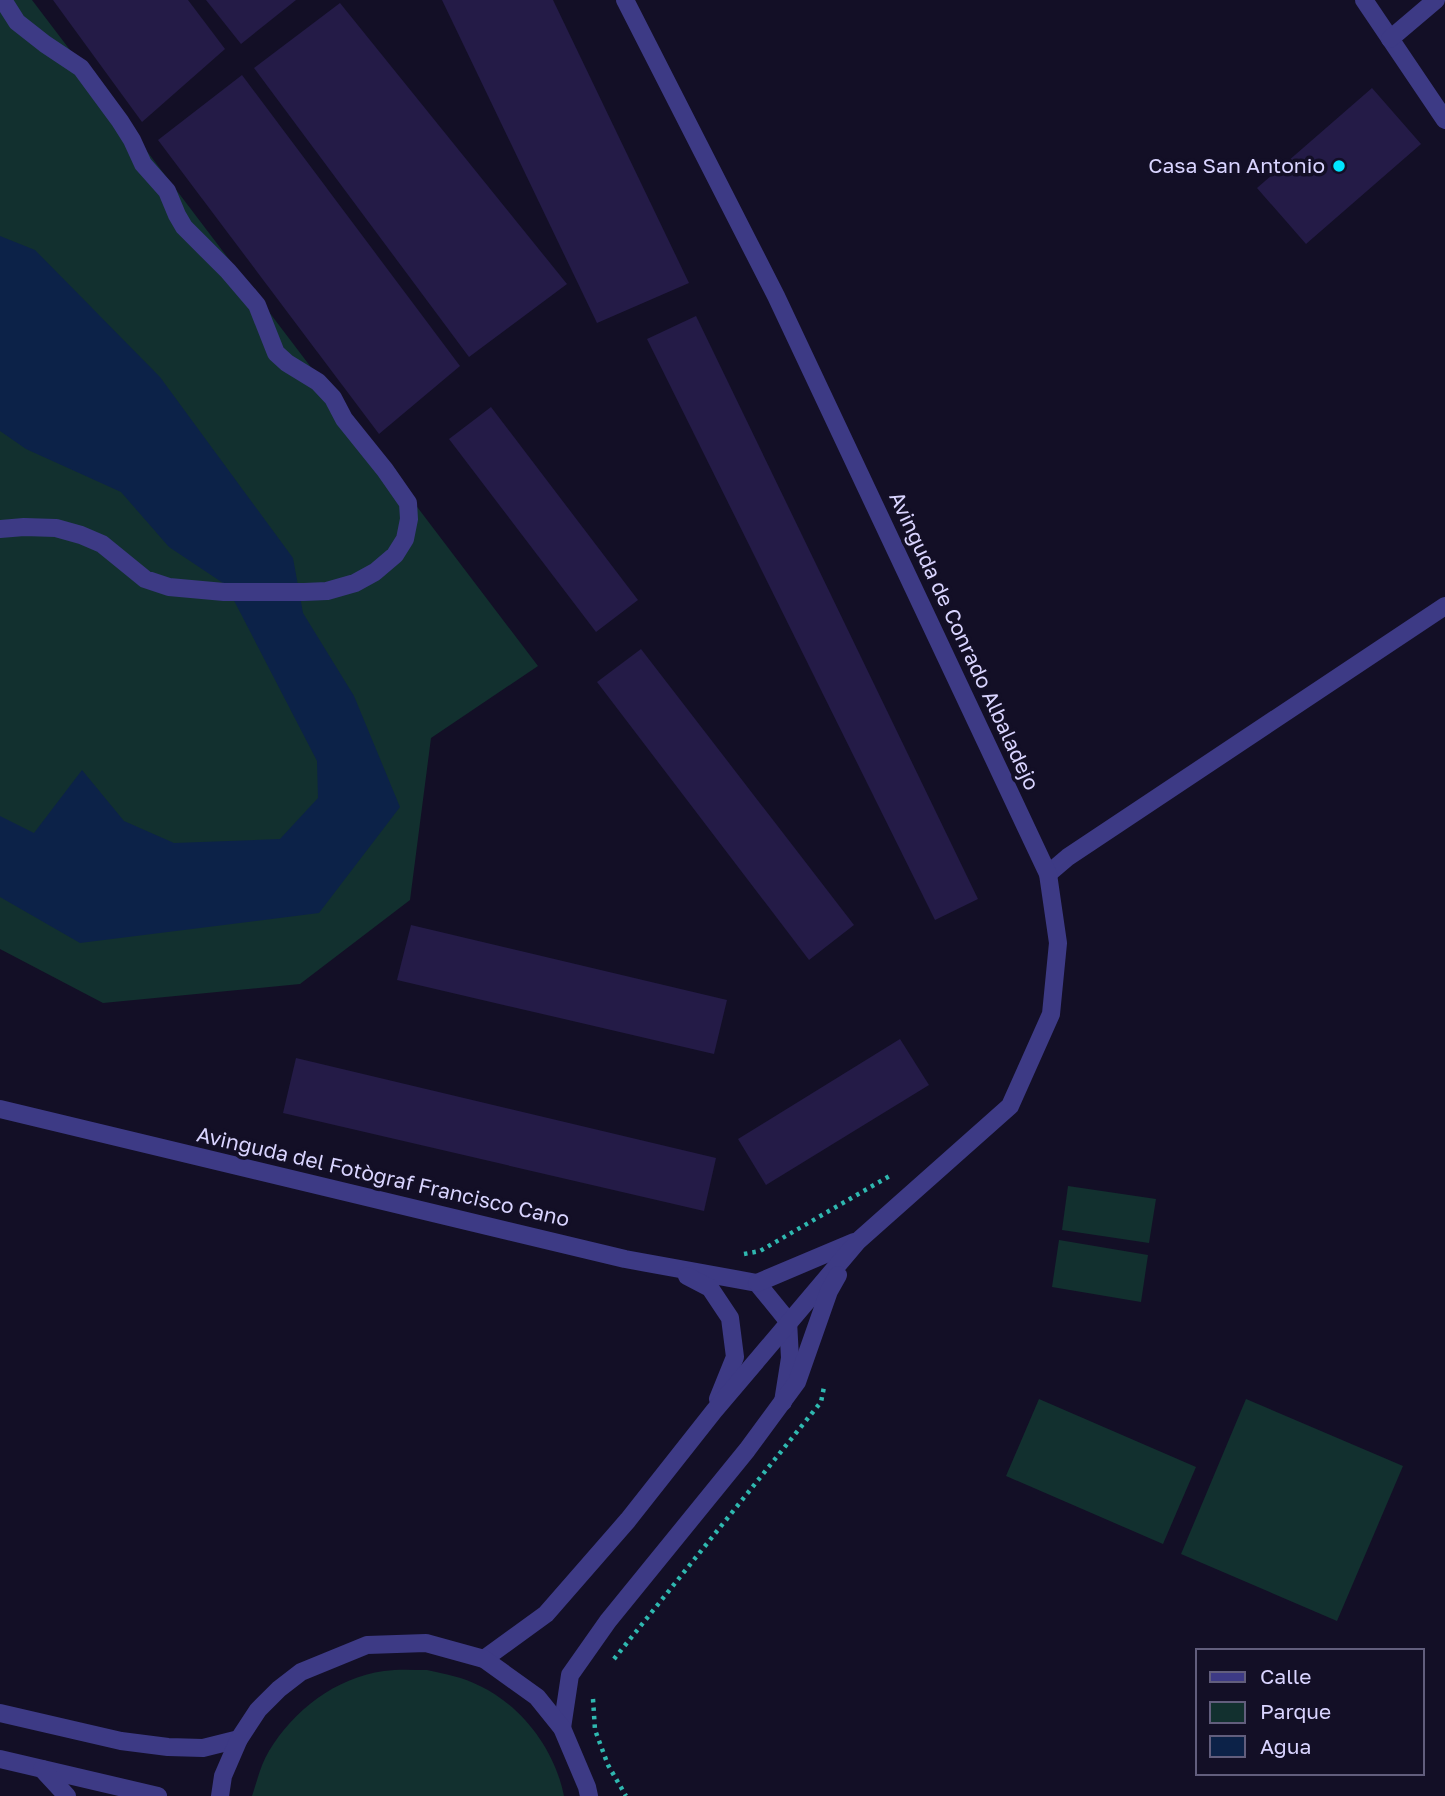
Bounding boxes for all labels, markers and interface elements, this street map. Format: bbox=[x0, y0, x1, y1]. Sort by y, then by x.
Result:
place label: Casa San Antonio bbox=[1148, 152, 1325, 178]
marker: Casa San Antonio bbox=[1331, 158, 1347, 174]
street label: Avinguda de Conrado Albaladejo bbox=[884, 487, 1046, 794]
street label: Avinguda del Fotògraf Francisco Cano bbox=[194, 1120, 572, 1232]
legend bbox=[1196, 1649, 1424, 1775]
text: Calle bbox=[1260, 1663, 1312, 1689]
text: Parque bbox=[1260, 1698, 1331, 1724]
text: Agua bbox=[1260, 1733, 1311, 1759]

